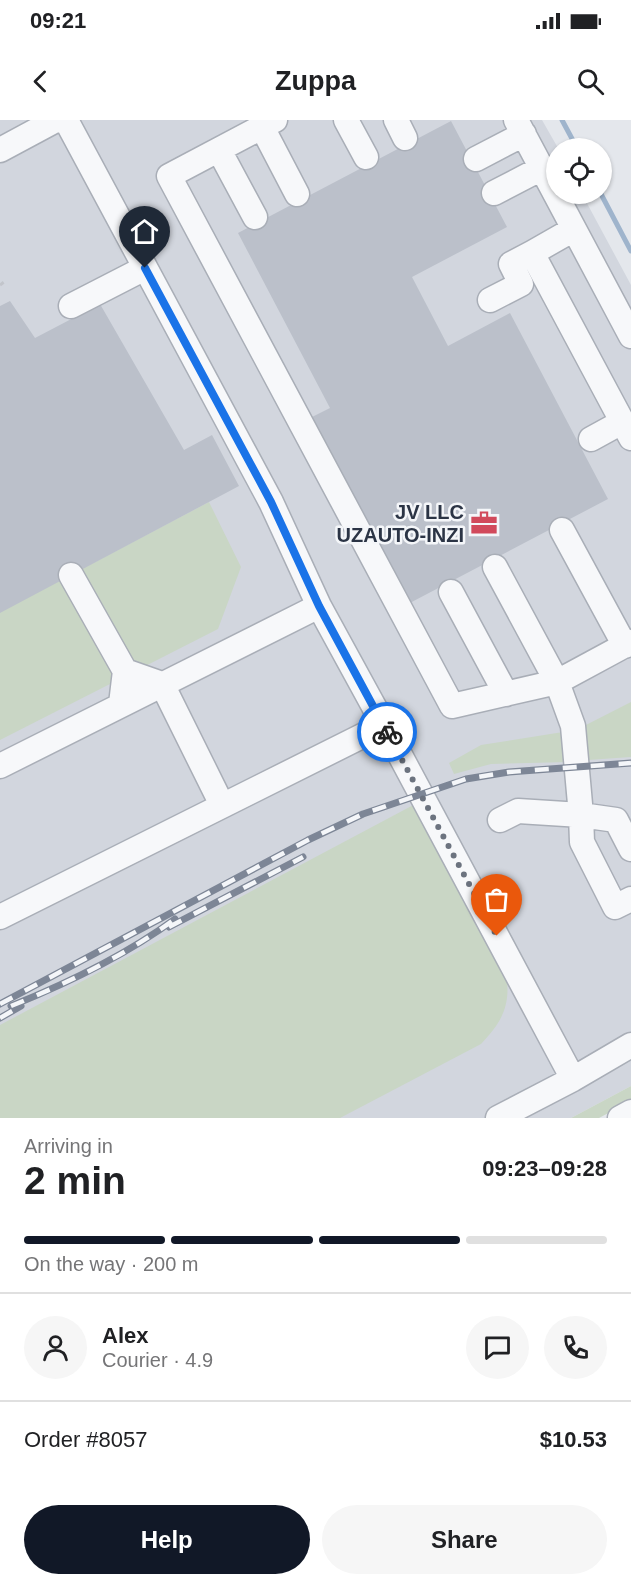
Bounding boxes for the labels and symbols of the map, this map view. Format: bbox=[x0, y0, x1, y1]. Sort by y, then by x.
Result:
pin bbox=[119, 206, 170, 268]
place label: JV LLC UZAUTO-INZI bbox=[337, 501, 464, 546]
office icon: JV LLC UZAUTO-INZI bbox=[469, 508, 499, 538]
courier bbox=[357, 702, 417, 762]
pin bbox=[471, 874, 522, 936]

